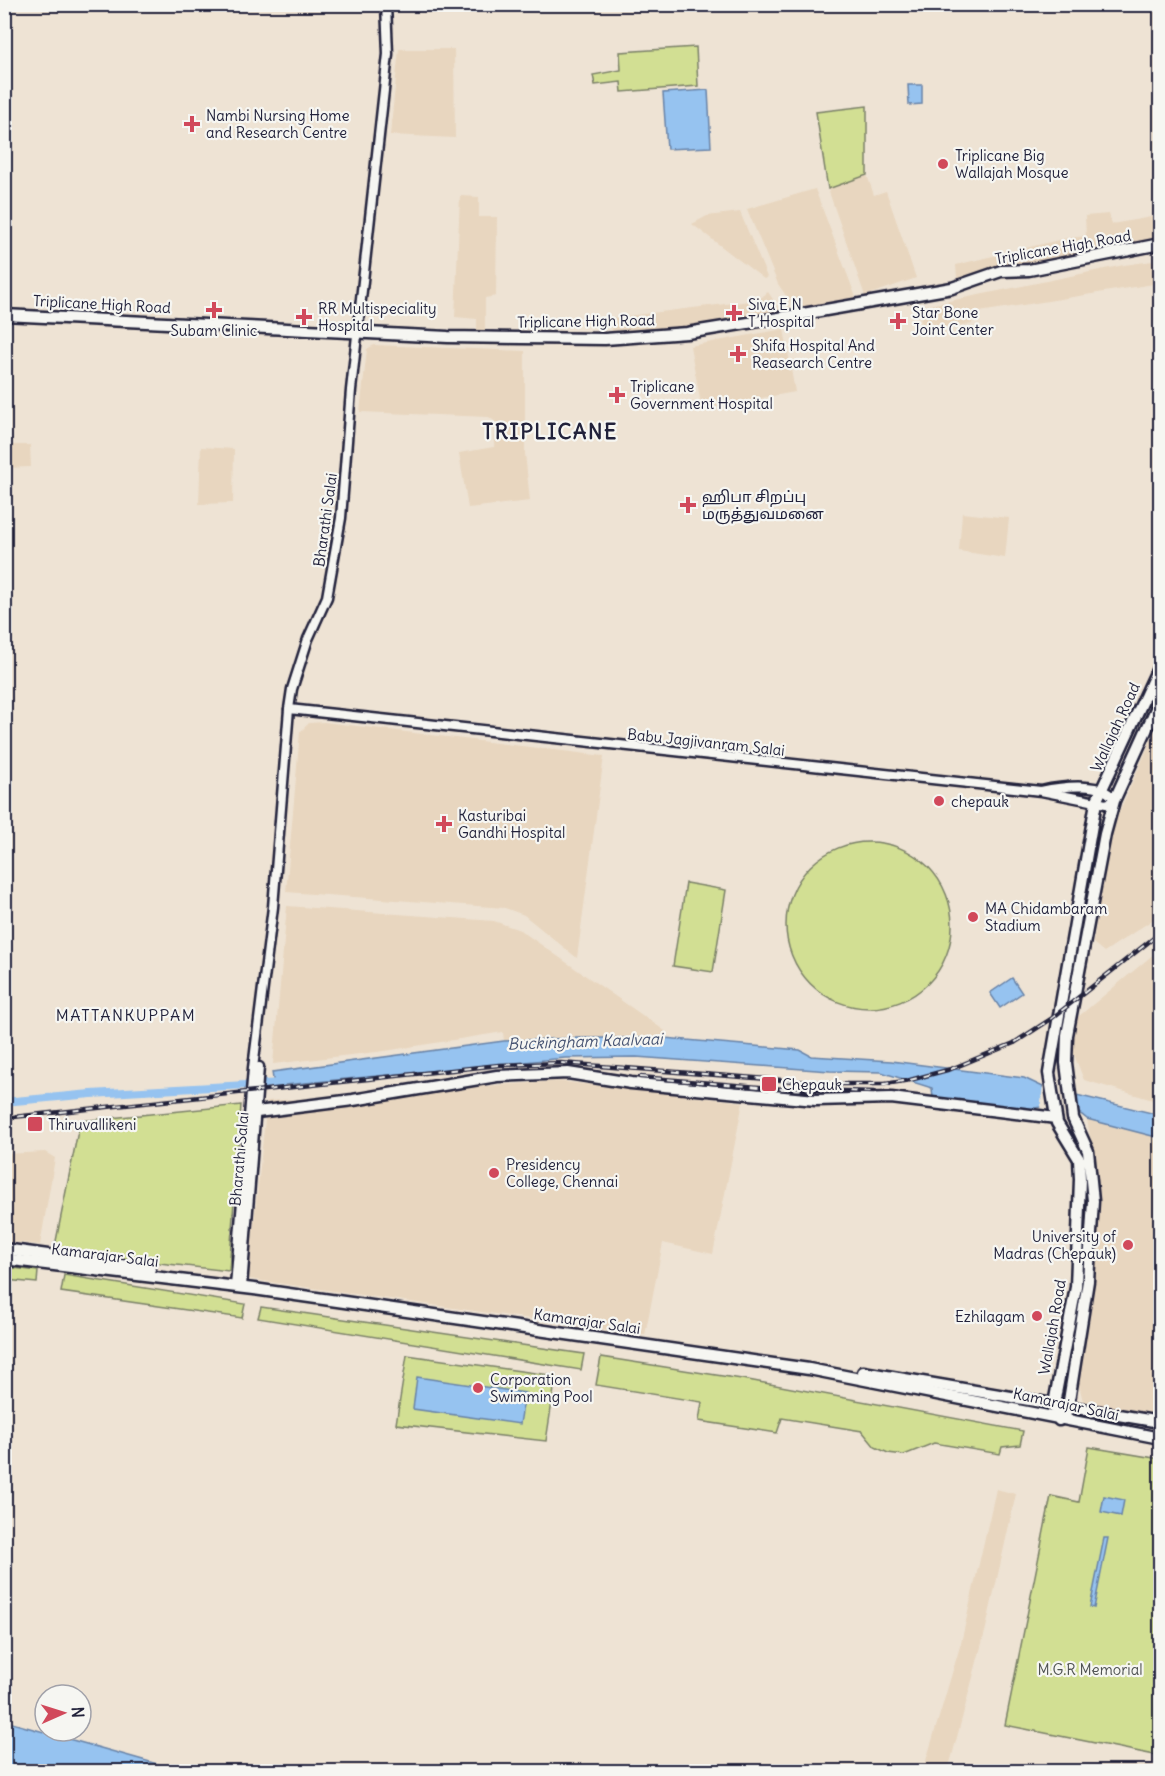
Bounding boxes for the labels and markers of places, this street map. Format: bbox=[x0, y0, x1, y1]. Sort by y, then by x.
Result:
place label: Nambi Nursing Home and Research Centre bbox=[206, 106, 350, 142]
marker: Nambi Nursing Home and Research Centre bbox=[183, 115, 201, 133]
place label: Triplicane Big Wallajah Mosque bbox=[955, 146, 1069, 182]
marker: Triplicane Big Wallajah Mosque bbox=[936, 157, 950, 171]
place label: Siva E N T Hospital bbox=[748, 295, 814, 331]
place label: RR Multispeciality Hospital bbox=[318, 299, 437, 335]
marker: Subam Clinic bbox=[205, 301, 223, 319]
place label: Star Bone Joint Center bbox=[912, 303, 994, 339]
marker: Siva E N T Hospital bbox=[725, 304, 743, 322]
marker: RR Multispeciality Hospital bbox=[295, 308, 313, 326]
marker: Star Bone Joint Center bbox=[889, 312, 907, 330]
place label: Subam Clinic bbox=[171, 321, 258, 340]
place label: Shifa Hospital And Reasearch Centre bbox=[752, 336, 875, 372]
marker: Shifa Hospital And Reasearch Centre bbox=[729, 345, 747, 363]
place label: Triplicane Government Hospital bbox=[630, 377, 773, 413]
marker: Triplicane Government Hospital bbox=[608, 386, 626, 404]
place label: ஹிபா சிறப்பு மருத்துவமனை bbox=[702, 487, 824, 525]
marker: ஹிபா சிறப்பு மருத்துவமனை bbox=[679, 496, 697, 514]
place label: chepauk bbox=[951, 792, 1009, 811]
marker: chepauk bbox=[932, 794, 946, 808]
place label: Kasturibai Gandhi Hospital bbox=[458, 806, 565, 842]
marker: Kasturibai Gandhi Hospital bbox=[435, 815, 453, 833]
place label: MA Chidambaram Stadium bbox=[985, 899, 1107, 935]
marker: MA Chidambaram Stadium bbox=[966, 910, 980, 924]
marker: Chepauk bbox=[760, 1075, 778, 1093]
place label: Chepauk bbox=[782, 1075, 842, 1094]
marker: Thiruvallikeni bbox=[26, 1115, 44, 1133]
place label: Thiruvallikeni bbox=[48, 1115, 136, 1134]
place label: Presidency College, Chennai bbox=[506, 1155, 618, 1191]
marker: Presidency College, Chennai bbox=[487, 1166, 501, 1180]
place label: University of Madras (Chepauk) bbox=[993, 1227, 1117, 1263]
marker: University of Madras (Chepauk) bbox=[1121, 1238, 1135, 1252]
place label: Ezhilagam bbox=[955, 1307, 1025, 1326]
marker: Ezhilagam bbox=[1030, 1309, 1044, 1323]
place label: Corporation Swimming Pool bbox=[490, 1370, 593, 1406]
marker: Corporation Swimming Pool bbox=[471, 1381, 485, 1395]

